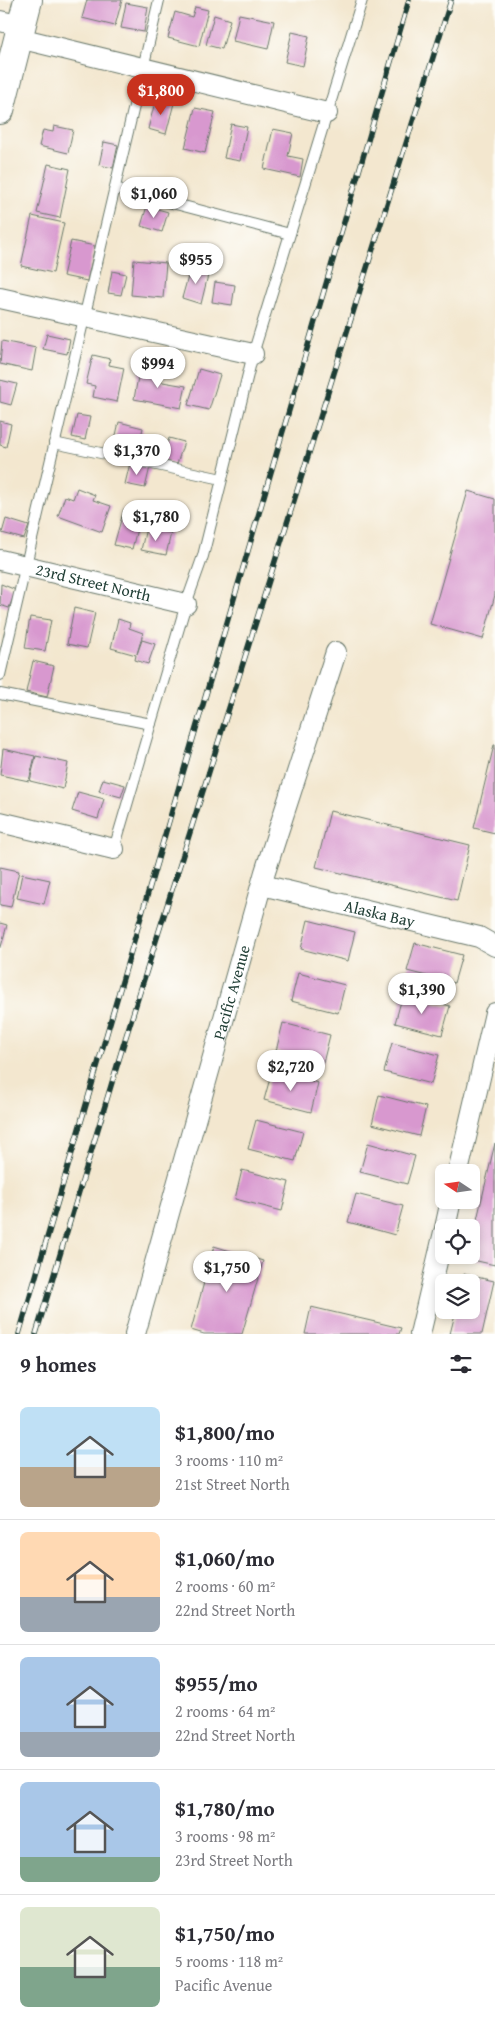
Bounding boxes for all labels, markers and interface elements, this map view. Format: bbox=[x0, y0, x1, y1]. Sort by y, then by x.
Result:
pin: $1,800 bbox=[120, 74, 202, 116]
text: $1,800 bbox=[138, 78, 184, 102]
pin: $1,060 bbox=[113, 176, 195, 219]
text: $1,060 bbox=[131, 181, 177, 205]
pin: $955 bbox=[166, 242, 226, 285]
text: $955 bbox=[179, 247, 213, 271]
pin: $994 bbox=[128, 346, 188, 389]
text: $994 bbox=[141, 351, 175, 375]
pin: $1,370 bbox=[96, 434, 178, 476]
text: $1,370 bbox=[114, 438, 160, 462]
pin: $1,780 bbox=[115, 500, 197, 542]
text: $1,780 bbox=[133, 504, 179, 528]
street label: 23rd Street North bbox=[33, 557, 154, 607]
street label: Alaska Bay bbox=[342, 893, 417, 933]
street label: Pacific Avenue bbox=[206, 942, 256, 1042]
pin: $1,390 bbox=[381, 972, 463, 1015]
text: $1,390 bbox=[399, 977, 445, 1001]
pin: $2,720 bbox=[250, 1050, 332, 1092]
text: $2,720 bbox=[268, 1054, 314, 1078]
north arrow bbox=[435, 1164, 480, 1209]
map controls bbox=[435, 1164, 480, 1319]
button: locate bbox=[435, 1219, 480, 1264]
pin: $1,750 bbox=[186, 1250, 268, 1293]
text: $1,750 bbox=[204, 1255, 250, 1279]
button: layers bbox=[435, 1274, 480, 1319]
text: 9 homes bbox=[20, 1349, 96, 1380]
icon: filters bbox=[447, 1350, 475, 1378]
text: $1,800/mo bbox=[175, 1417, 275, 1448]
icon: home bbox=[60, 1427, 120, 1487]
text: 3 rooms · 110 m² bbox=[175, 1448, 283, 1472]
text: 21st Street North bbox=[175, 1472, 290, 1496]
text: $1,060/mo bbox=[175, 1543, 275, 1574]
icon: home bbox=[60, 1552, 120, 1612]
text: 2 rooms · 60 m² bbox=[175, 1574, 275, 1598]
text: 22nd Street North bbox=[175, 1598, 295, 1622]
text: $955/mo bbox=[175, 1668, 258, 1699]
icon: home bbox=[60, 1677, 120, 1737]
text: 2 rooms · 64 m² bbox=[175, 1699, 275, 1723]
text: 22nd Street North bbox=[175, 1723, 295, 1747]
text: $1,780/mo bbox=[175, 1793, 275, 1824]
icon: home bbox=[60, 1802, 120, 1862]
text: 3 rooms · 98 m² bbox=[175, 1824, 275, 1848]
text: 23rd Street North bbox=[175, 1848, 293, 1872]
text: $1,750/mo bbox=[175, 1918, 275, 1949]
icon: home bbox=[60, 1927, 120, 1987]
text: 5 rooms · 118 m² bbox=[175, 1949, 283, 1973]
text: Pacific Avenue bbox=[175, 1973, 272, 1997]

